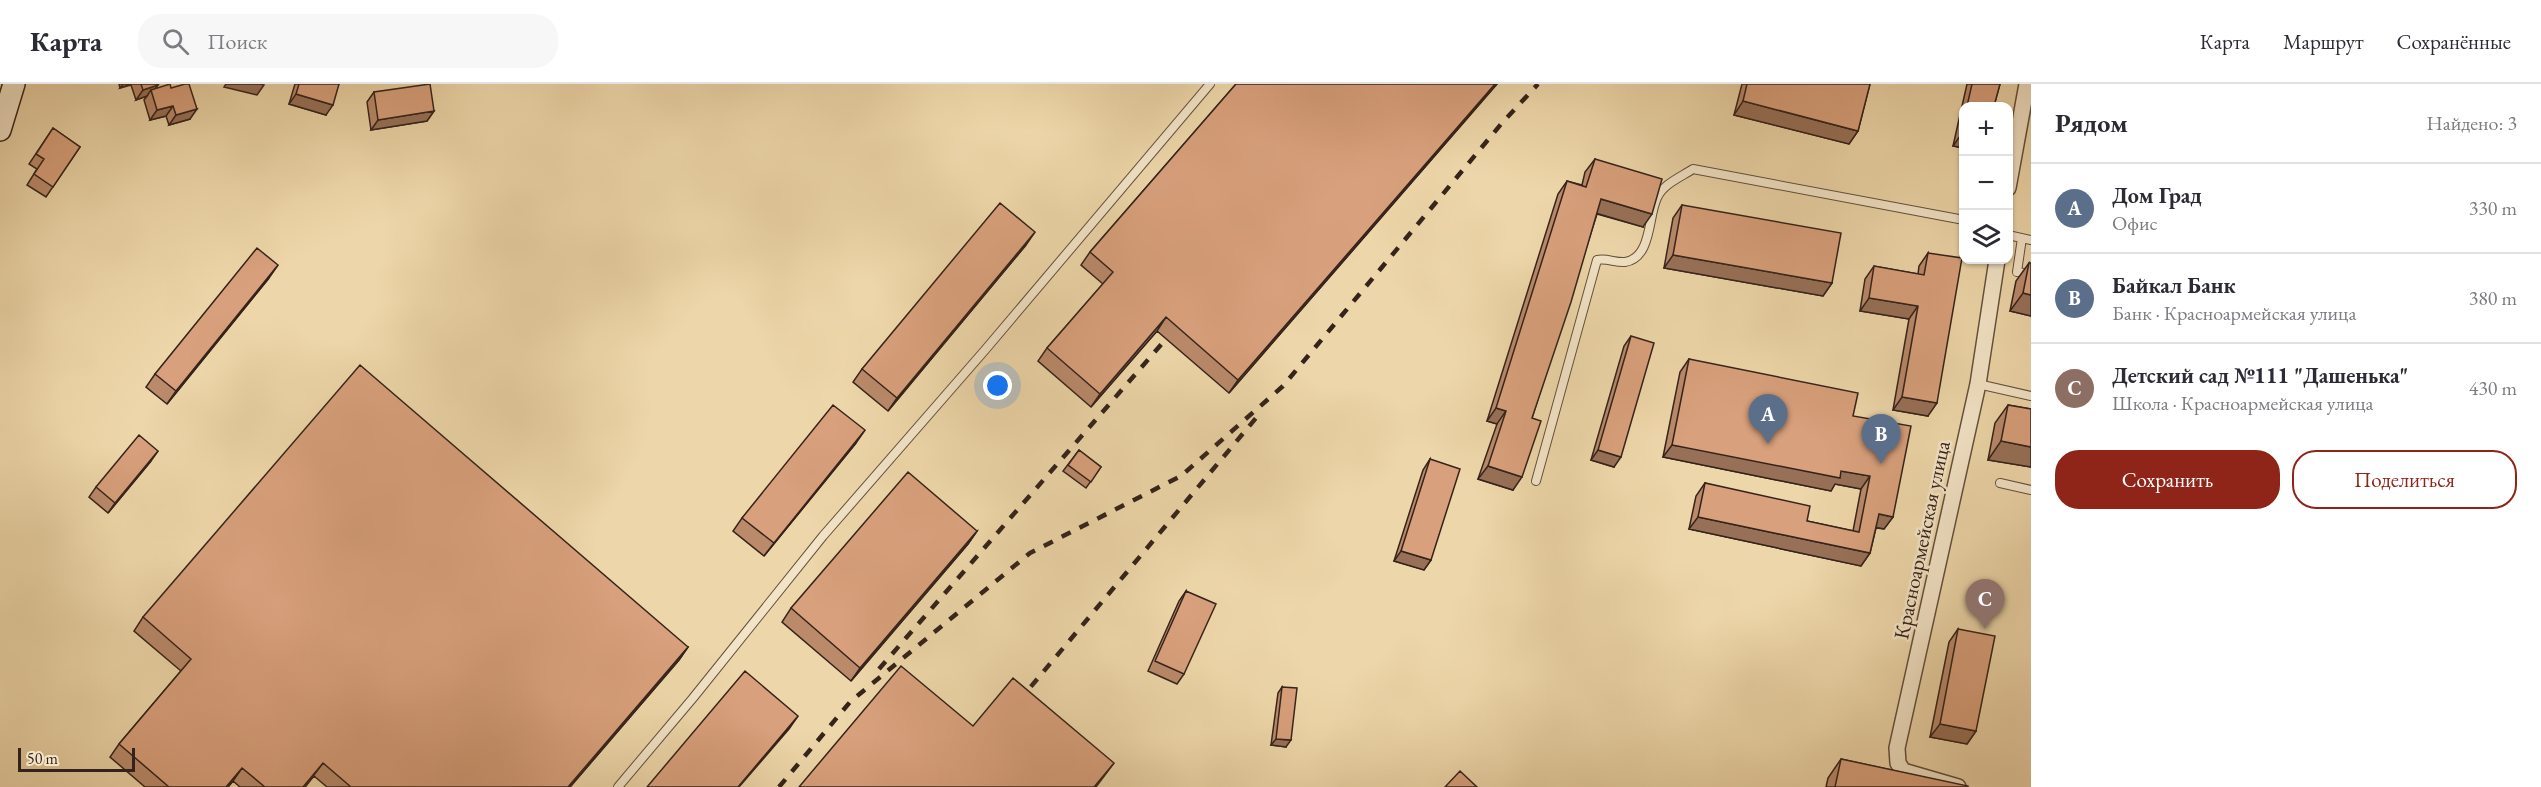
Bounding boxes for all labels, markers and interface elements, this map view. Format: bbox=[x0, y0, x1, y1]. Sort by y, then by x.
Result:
search box bbox=[138, 14, 558, 68]
text: Карта bbox=[30, 23, 102, 59]
icon: search bbox=[159, 25, 192, 58]
text: Поиск bbox=[207, 27, 267, 56]
text: Карта bbox=[2200, 28, 2250, 55]
text: Маршрут bbox=[2283, 28, 2364, 55]
text: Сохранённые bbox=[2397, 28, 2511, 55]
map controls bbox=[1959, 102, 2013, 264]
button: + bbox=[1959, 102, 2013, 156]
text: Рядом bbox=[2055, 106, 2128, 140]
text: Найдено: 3 bbox=[2426, 110, 2517, 136]
button: − bbox=[1959, 156, 2013, 210]
text: Дом Град bbox=[2112, 181, 2202, 210]
text: A bbox=[2067, 195, 2082, 221]
text: 330 m bbox=[2469, 195, 2517, 221]
button: layers bbox=[1959, 210, 2013, 264]
text: Офис bbox=[2112, 210, 2158, 236]
text: Байкал Банк bbox=[2112, 271, 2236, 300]
text: B bbox=[2068, 285, 2081, 311]
text: 380 m bbox=[2469, 285, 2517, 311]
text: Банк · Красноармейская улица bbox=[2112, 300, 2356, 326]
text: Детский сад №111 "Дашенька" bbox=[2112, 361, 2408, 390]
your location bbox=[983, 371, 1012, 400]
text: C bbox=[2067, 375, 2082, 401]
text: 430 m bbox=[2469, 375, 2517, 401]
text: Школа · Красноармейская улица bbox=[2112, 390, 2374, 416]
pin: A bbox=[1748, 394, 1788, 444]
pin: B bbox=[1862, 414, 1900, 464]
street label: Красноармейская улица bbox=[1887, 438, 1956, 642]
button: Сохранить bbox=[2055, 450, 2280, 509]
button: Поделиться bbox=[2292, 450, 2517, 509]
pin: C bbox=[1966, 580, 2004, 629]
scale bar bbox=[18, 745, 135, 772]
text: 50 m bbox=[27, 748, 58, 769]

